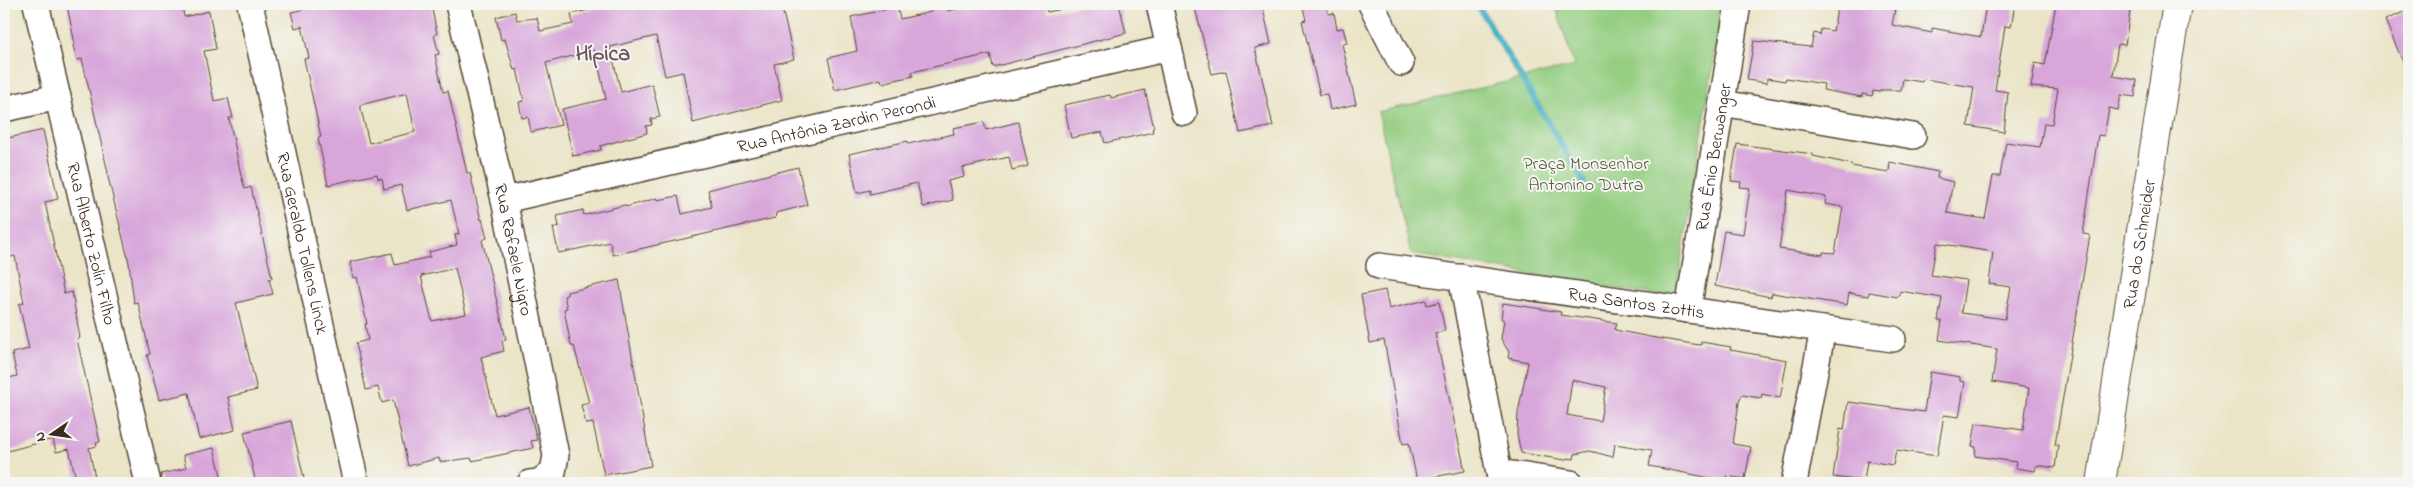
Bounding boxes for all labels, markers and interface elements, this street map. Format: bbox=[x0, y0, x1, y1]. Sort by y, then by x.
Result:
district label: Hípica bbox=[576, 39, 630, 71]
street label: Rua Ênio Berwanger bbox=[1690, 81, 1740, 233]
street label: Rua Antônia Zardin Perondi bbox=[735, 91, 939, 161]
street label: Rua Geraldo Tollens Linck bbox=[268, 150, 334, 337]
park label: Praça Monsenhor Antonino Dutra bbox=[1523, 152, 1649, 199]
street label: Rua Alberto Zolin Filho bbox=[58, 160, 122, 328]
street label: Rua do Schneider bbox=[2118, 177, 2164, 311]
street label: Rua Rafaele Nigro bbox=[486, 181, 538, 319]
street label: Rua Santos Zottis bbox=[1566, 282, 1706, 327]
north arrow bbox=[28, 410, 78, 460]
text: N bbox=[30, 430, 52, 444]

